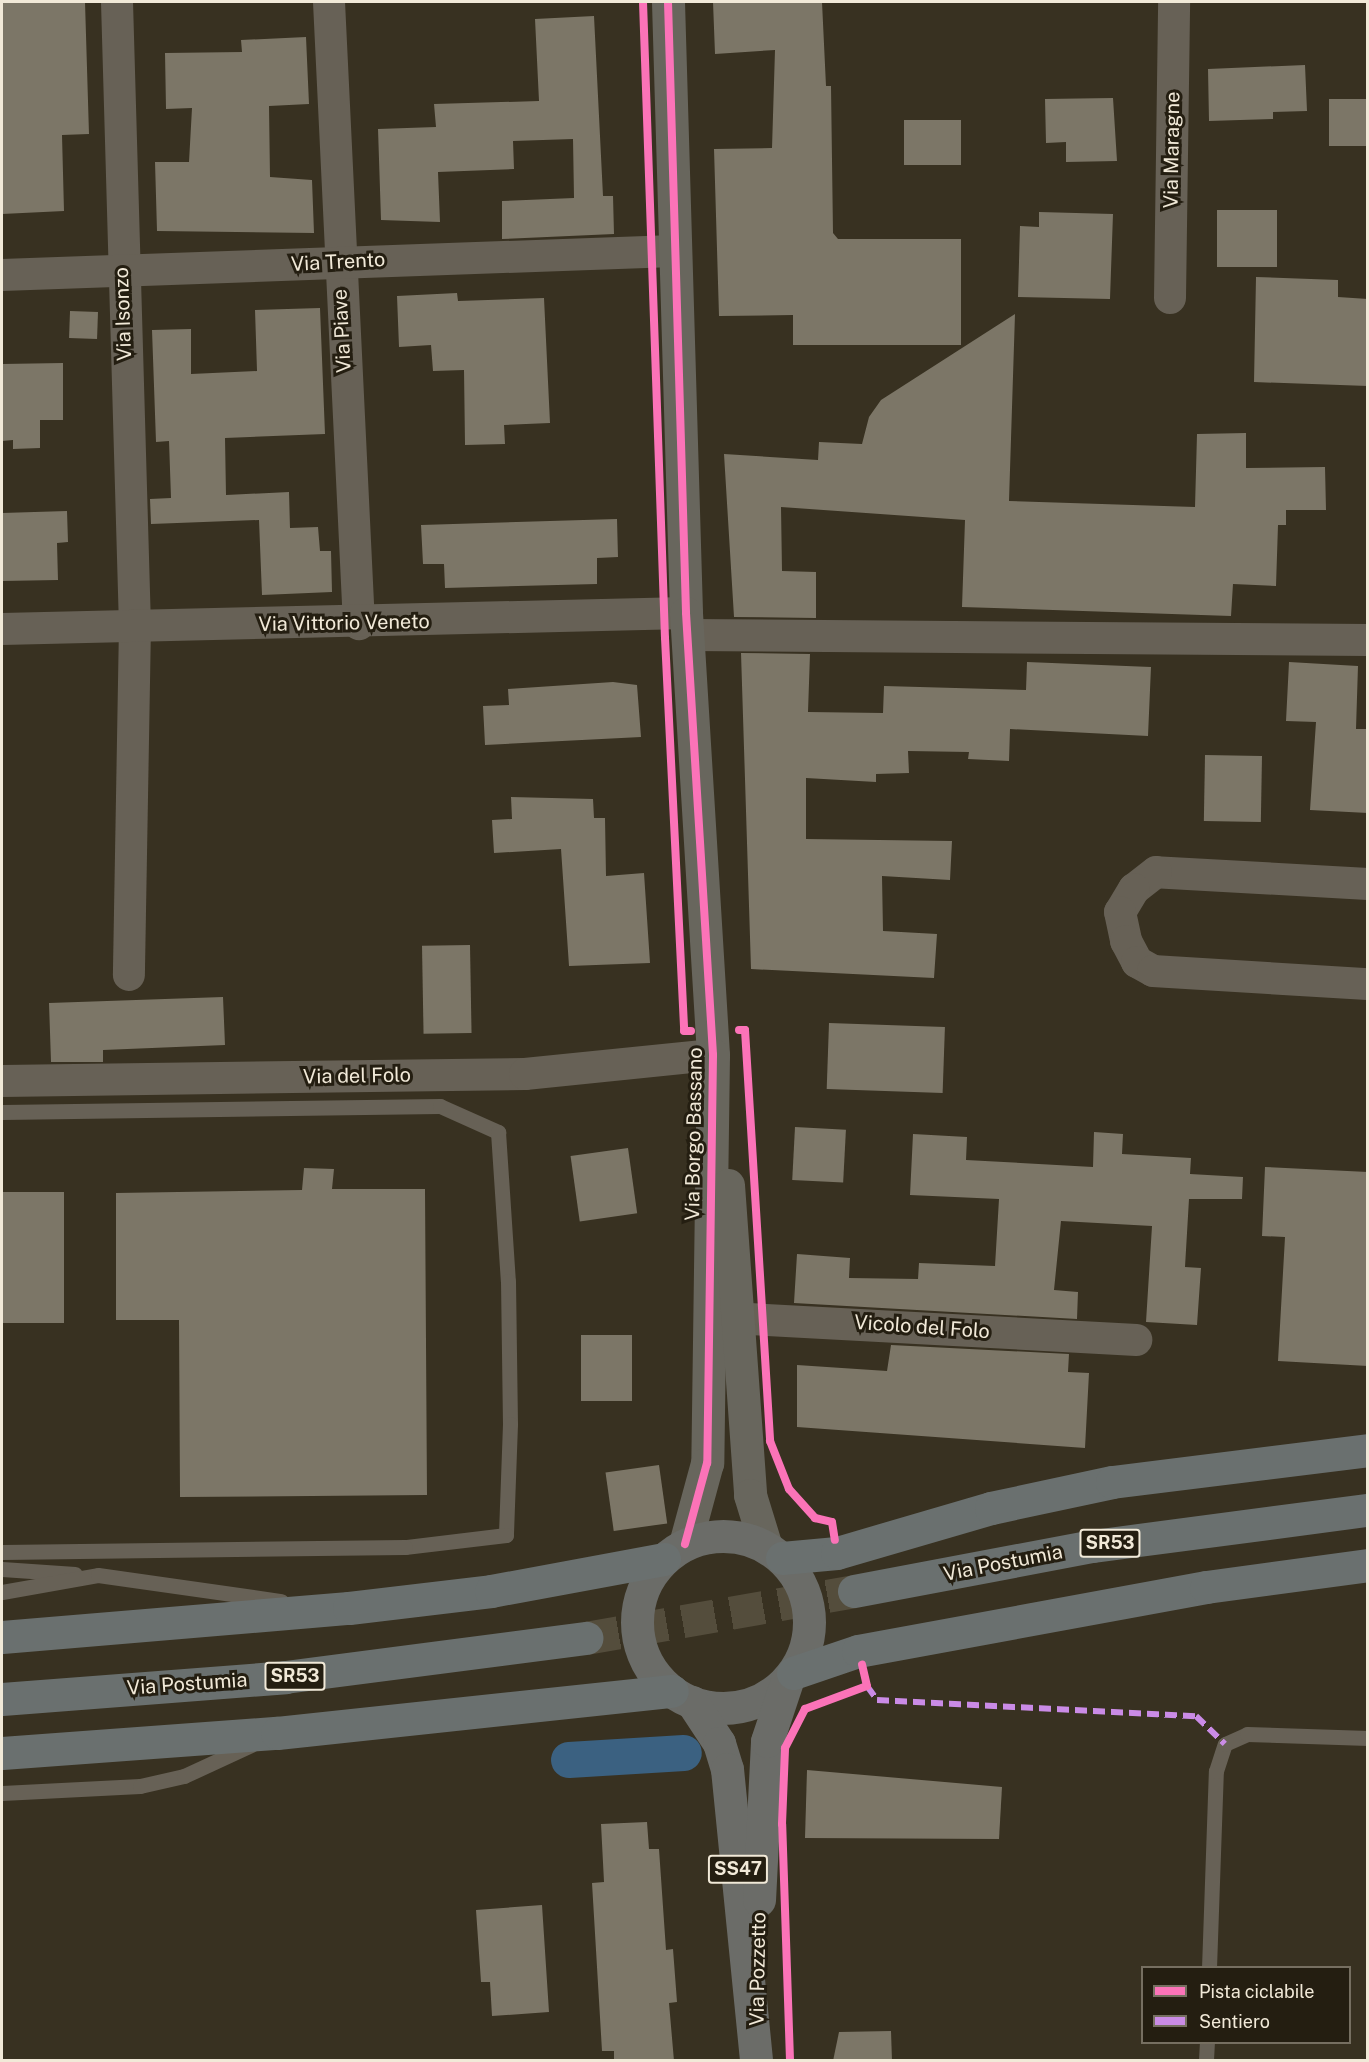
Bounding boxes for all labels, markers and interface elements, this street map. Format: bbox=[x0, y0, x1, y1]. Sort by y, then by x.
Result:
street label: Via Maragne bbox=[1159, 91, 1185, 209]
street label: Via Trento bbox=[290, 248, 386, 276]
street label: Via Isonzo bbox=[109, 267, 137, 361]
street label: Via Piave bbox=[328, 288, 356, 374]
street label: Via Vittorio Veneto bbox=[258, 609, 430, 637]
street label: Via Borgo Bassano bbox=[680, 1047, 708, 1221]
street label: Via del Folo bbox=[303, 1063, 411, 1089]
street label: Vicolo del Folo bbox=[853, 1310, 991, 1344]
road number: SR53 bbox=[1078, 1528, 1142, 1558]
street label: Via Postumia bbox=[941, 1540, 1065, 1586]
road number: SR53 bbox=[264, 1661, 326, 1691]
street label: Via Postumia bbox=[126, 1668, 248, 1700]
road number: SS47 bbox=[706, 1854, 770, 1884]
street label: Via Pozzetto bbox=[745, 1912, 771, 2026]
legend bbox=[1141, 1966, 1351, 2044]
text: Pista ciclabile bbox=[1199, 1981, 1314, 2002]
text: Sentiero bbox=[1199, 2011, 1270, 2032]

